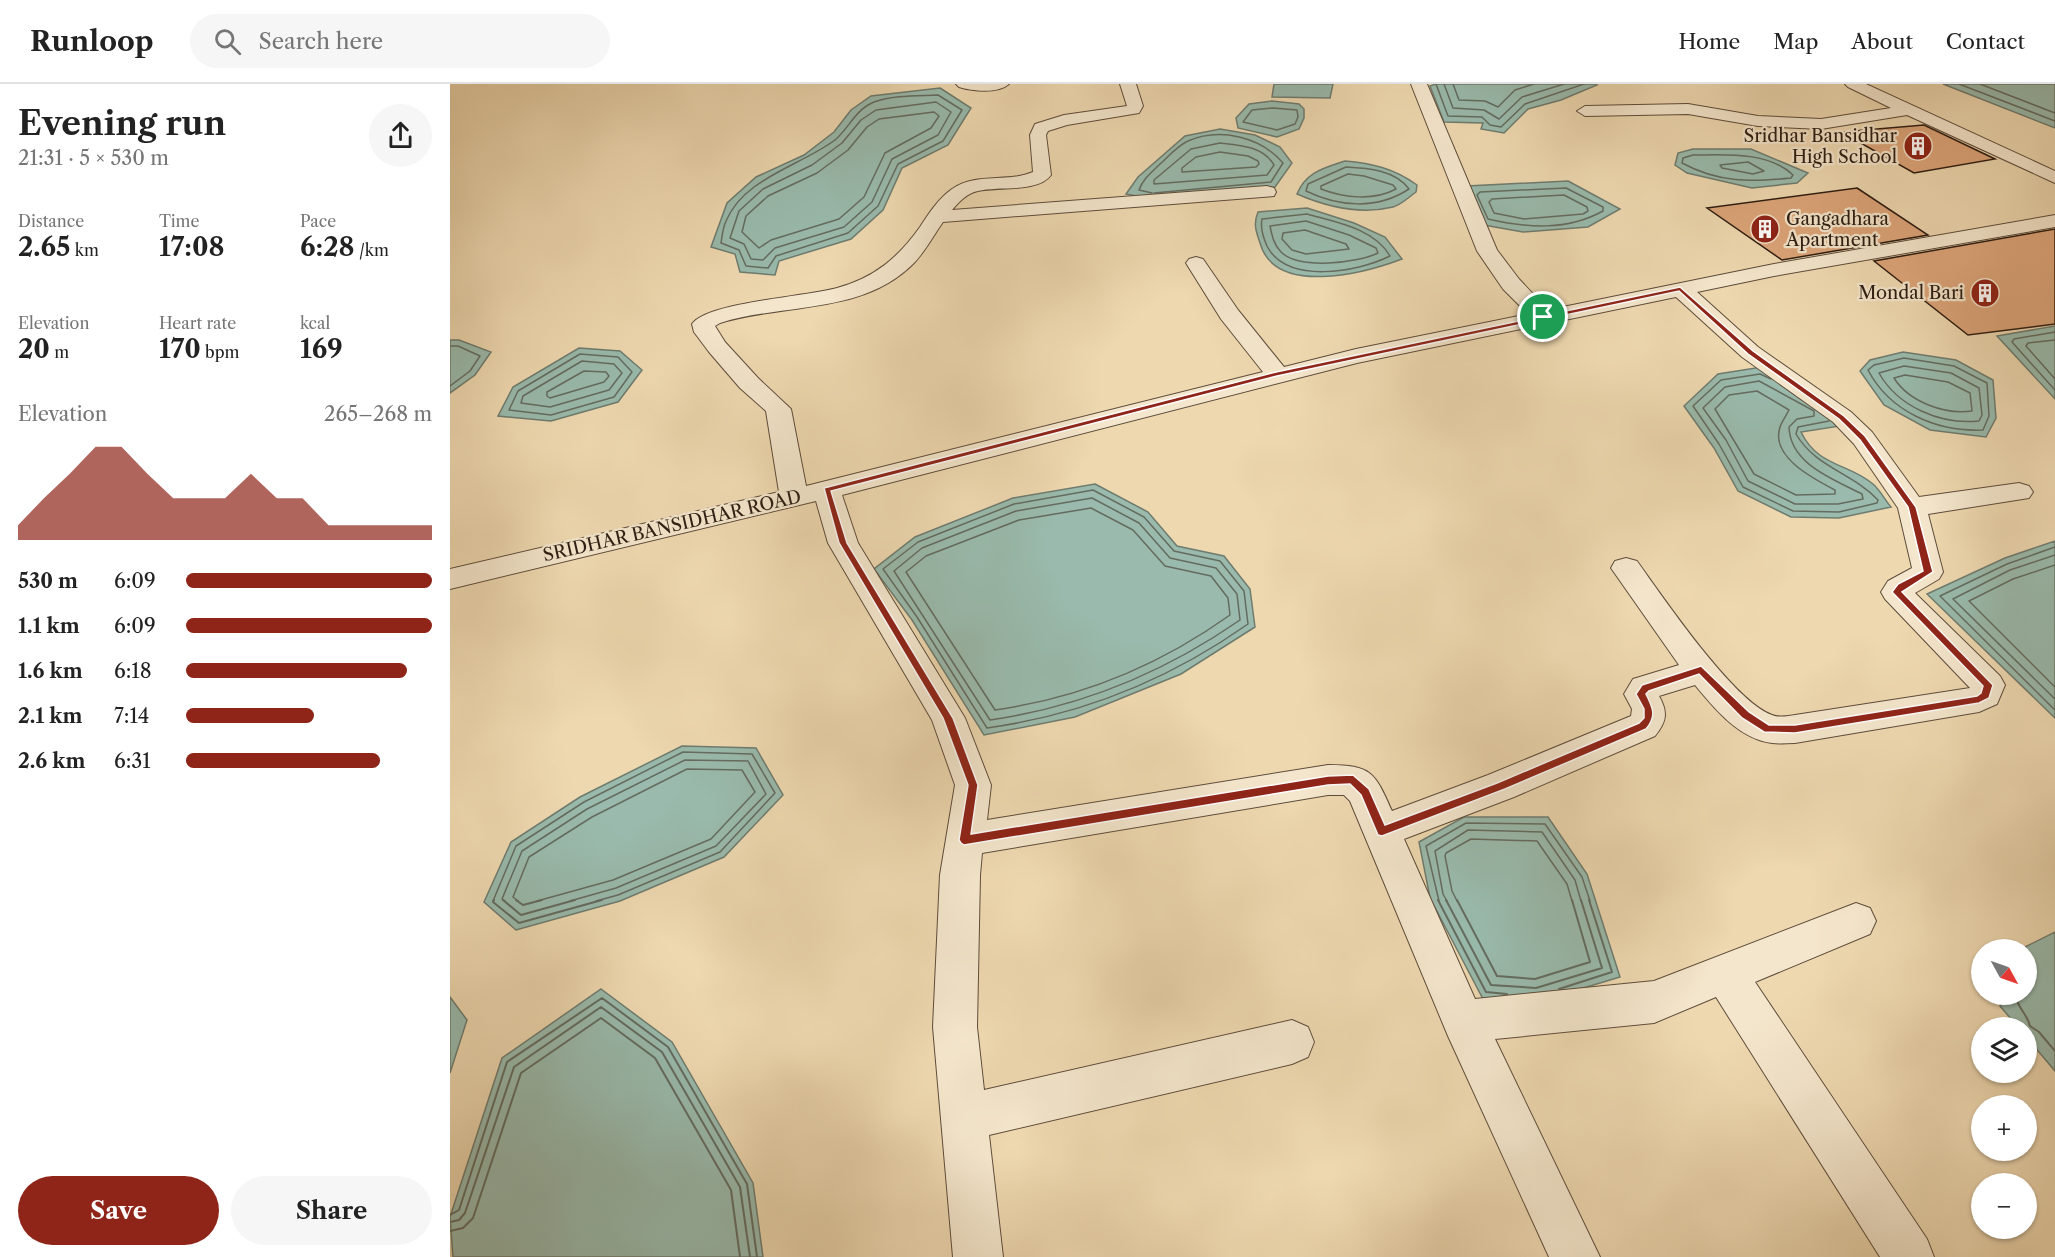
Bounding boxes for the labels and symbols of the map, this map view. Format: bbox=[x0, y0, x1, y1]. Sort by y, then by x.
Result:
place label: Sridhar Bansidhar High School bbox=[1743, 125, 1897, 168]
building icon: Sridhar Bansidhar High School bbox=[1902, 130, 1934, 162]
place label: Gangadhara Apartment bbox=[1785, 208, 1889, 251]
building icon: Gangadhara Apartment bbox=[1749, 213, 1781, 245]
building icon: Mondal Bari bbox=[1969, 277, 2001, 309]
place label: Mondal Bari bbox=[1858, 282, 1965, 304]
pin bbox=[1517, 291, 1568, 342]
street label: SRIDHAR BANSIDHAR ROAD bbox=[541, 486, 803, 566]
north arrow bbox=[1971, 939, 2037, 1005]

